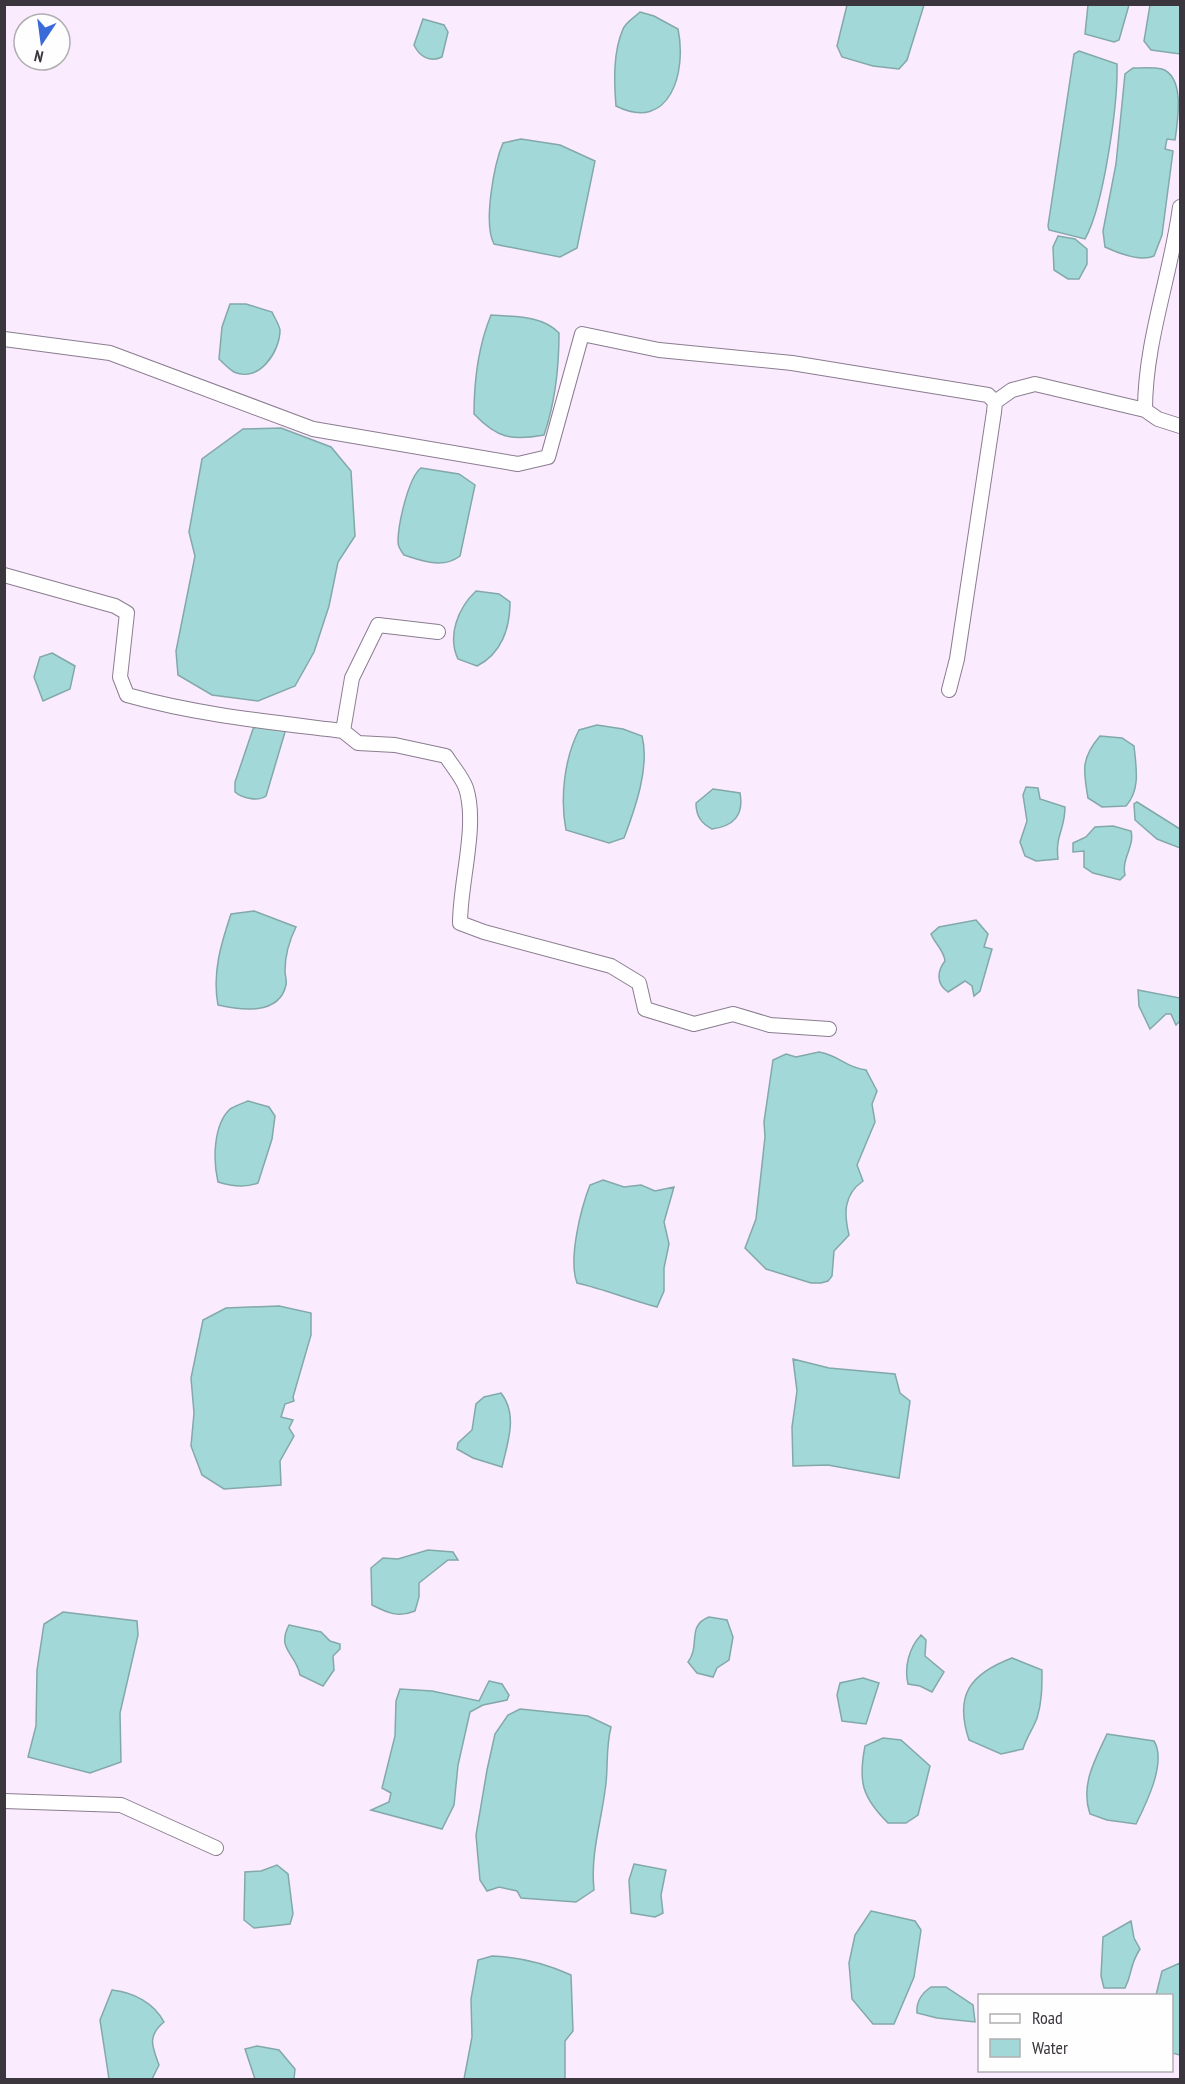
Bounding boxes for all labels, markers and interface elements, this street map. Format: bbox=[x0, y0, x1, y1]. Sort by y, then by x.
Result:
north arrow bbox=[12, 12, 72, 72]
text: N bbox=[32, 46, 45, 67]
legend bbox=[978, 1994, 1173, 2072]
text: Road bbox=[1032, 2006, 1063, 2029]
text: Water bbox=[1032, 2036, 1068, 2059]

